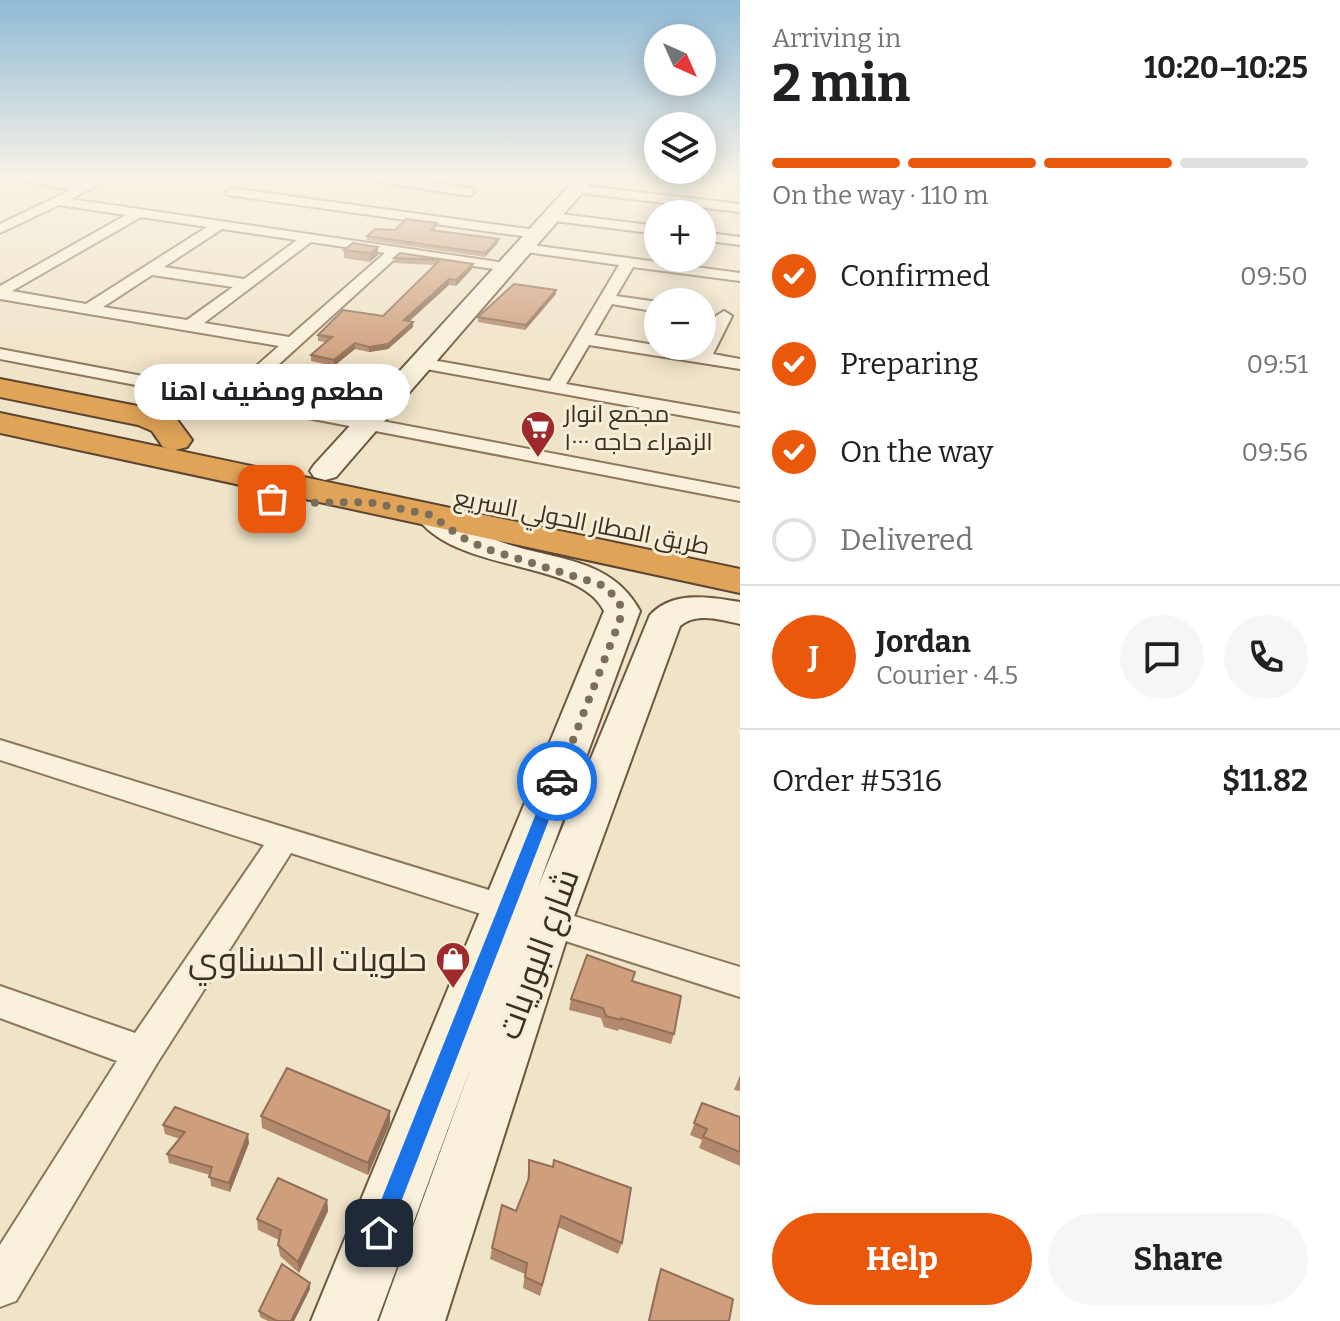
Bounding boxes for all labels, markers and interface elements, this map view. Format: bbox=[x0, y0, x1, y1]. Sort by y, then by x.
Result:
text: Arriving in bbox=[772, 23, 901, 54]
north arrow bbox=[644, 24, 716, 96]
map controls bbox=[644, 24, 716, 360]
text: 10:20–10:25 bbox=[1144, 50, 1308, 86]
text: 2 min bbox=[772, 52, 910, 115]
button: layers bbox=[644, 112, 716, 184]
text: On the way · 110 m bbox=[772, 180, 989, 211]
button: + bbox=[644, 200, 716, 272]
icon: check bbox=[772, 254, 816, 298]
text: Confirmed bbox=[840, 258, 990, 294]
text: 09:50 bbox=[1240, 261, 1308, 292]
button: − bbox=[644, 288, 716, 360]
icon: check bbox=[772, 342, 816, 386]
text: Preparing bbox=[840, 346, 978, 382]
text: 09:51 bbox=[1246, 349, 1308, 380]
callout: مطعم ومضيف اهنا bbox=[134, 363, 410, 419]
text: مطعم ومضيف اهنا bbox=[160, 376, 384, 407]
place label: مجمع انوار الزهراء حاجه ١٠٠٠ bbox=[562, 400, 713, 456]
supermarket icon: مجمع انوار الزهراء حاجه ١٠٠٠ bbox=[519, 409, 557, 459]
icon: check bbox=[772, 430, 816, 474]
text: On the way bbox=[840, 434, 993, 470]
text: 09:56 bbox=[1241, 437, 1308, 468]
pin bbox=[238, 465, 306, 533]
icon: bag bbox=[250, 477, 294, 521]
street label: طريق المطار الحولي السريع bbox=[451, 483, 712, 565]
text: Delivered bbox=[840, 522, 973, 558]
button: chat bbox=[1120, 615, 1204, 699]
button: phone bbox=[1224, 615, 1308, 699]
text: Jordan bbox=[876, 624, 971, 660]
text: J bbox=[809, 639, 819, 675]
text: Courier · 4.5 bbox=[876, 660, 1018, 691]
courier bbox=[517, 741, 597, 821]
icon: car bbox=[535, 759, 579, 803]
text: Order #5316 bbox=[772, 763, 942, 799]
text: $11.82 bbox=[1222, 763, 1308, 799]
street label: شارع البوريات bbox=[488, 863, 590, 1046]
place label: حلويات الحسناوي bbox=[188, 939, 427, 986]
shop icon: حلويات الحسناوي bbox=[434, 940, 472, 990]
pin bbox=[345, 1199, 413, 1267]
icon: home bbox=[357, 1211, 401, 1255]
button: Help bbox=[772, 1213, 1032, 1305]
button: Share bbox=[1048, 1213, 1308, 1305]

